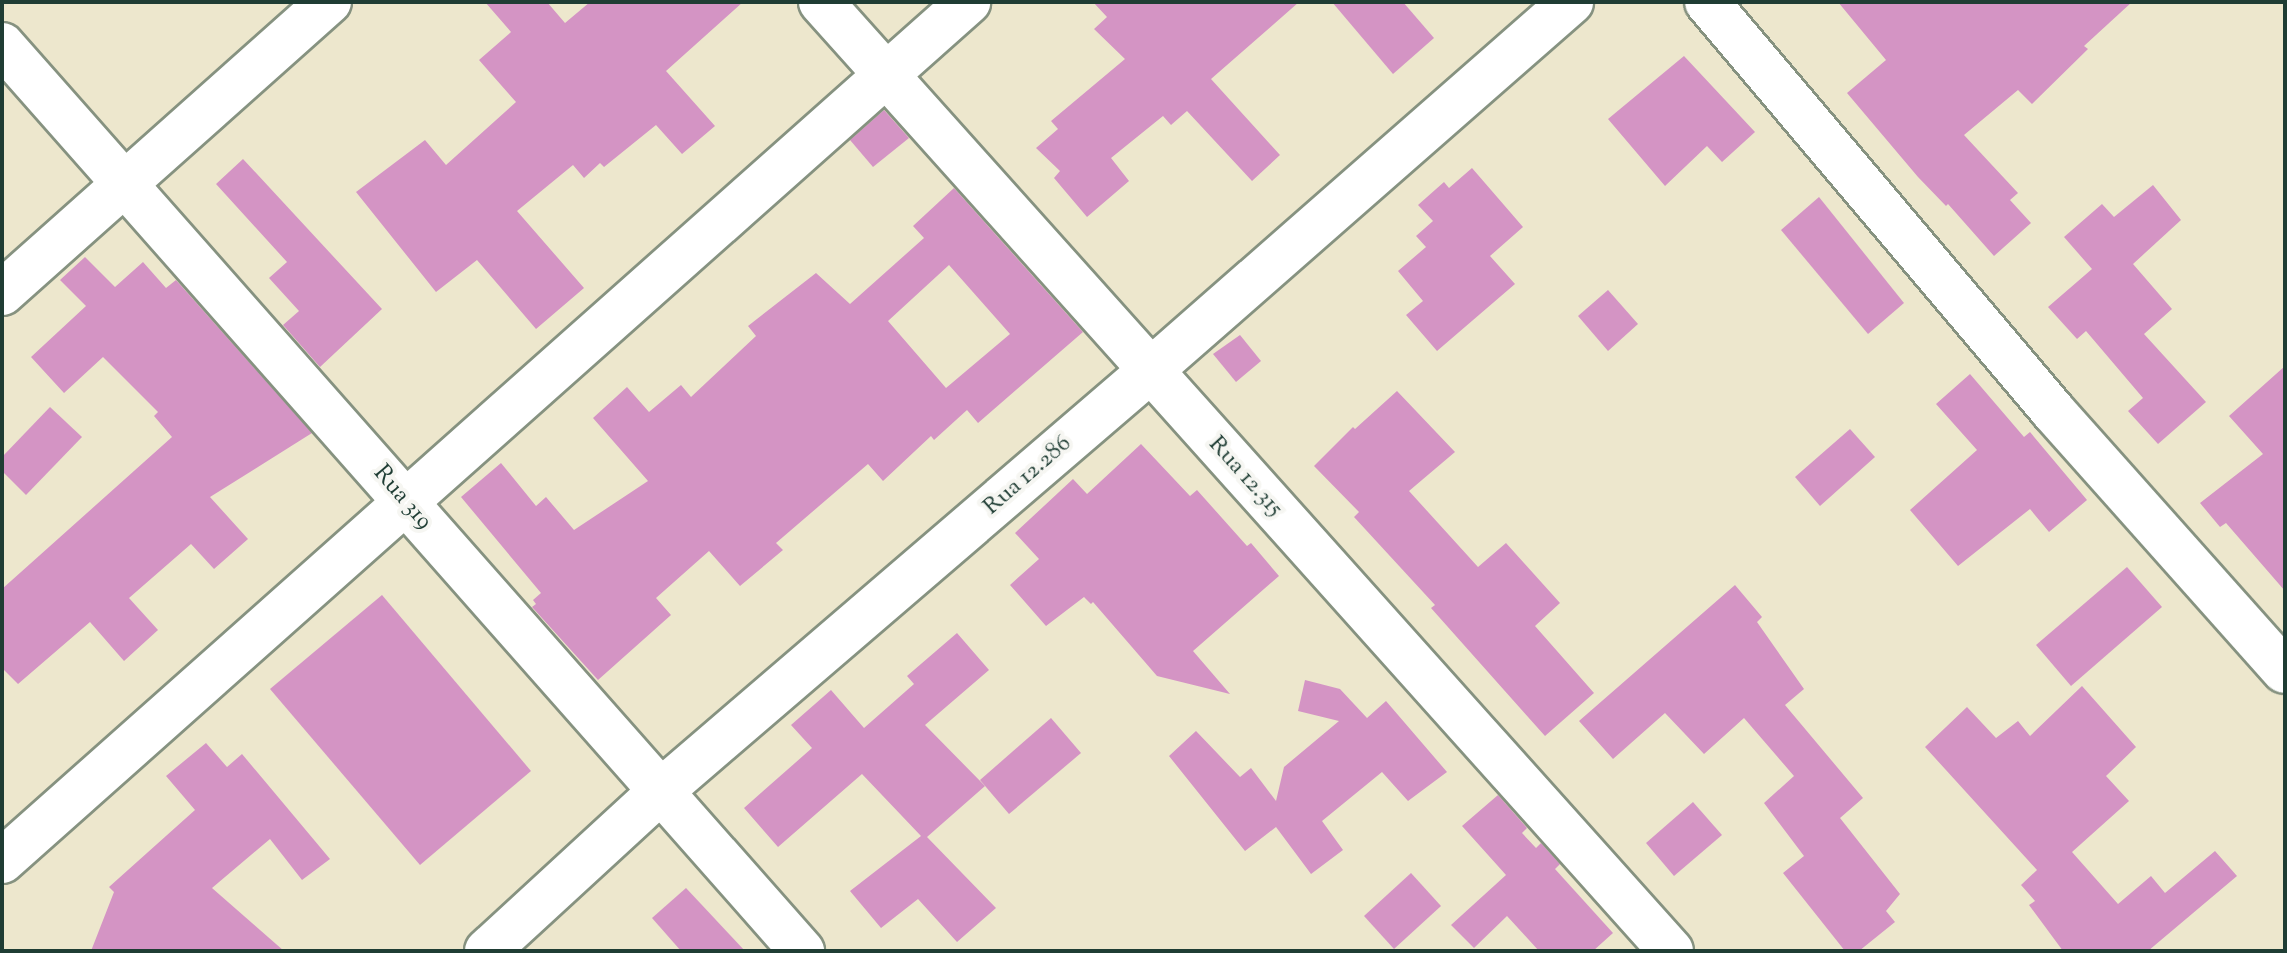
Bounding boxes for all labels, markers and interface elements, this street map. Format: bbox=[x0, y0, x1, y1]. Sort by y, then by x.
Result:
street label: Rua 12.286 bbox=[978, 430, 1078, 522]
street label: Rua 12.315 bbox=[1201, 431, 1289, 523]
street label: Rua 319 bbox=[366, 460, 438, 536]

